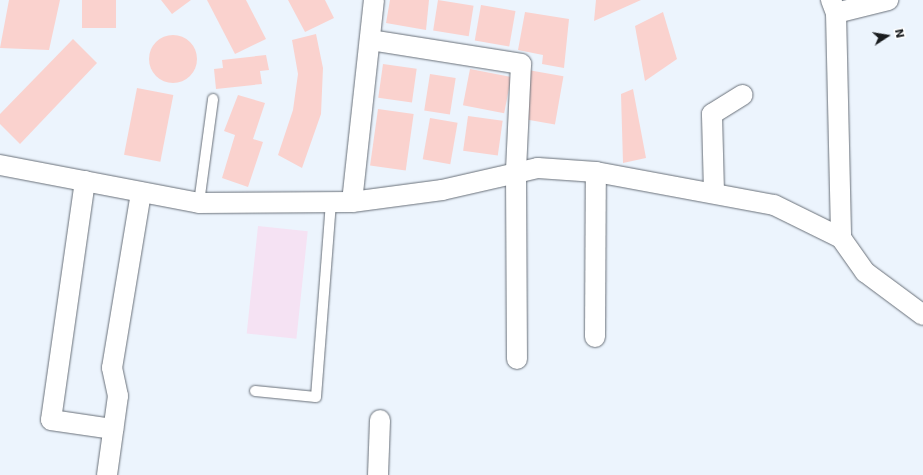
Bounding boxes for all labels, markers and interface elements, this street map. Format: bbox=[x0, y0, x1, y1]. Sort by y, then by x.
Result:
north arrow bbox=[867, 16, 907, 56]
text: N bbox=[892, 28, 907, 39]

